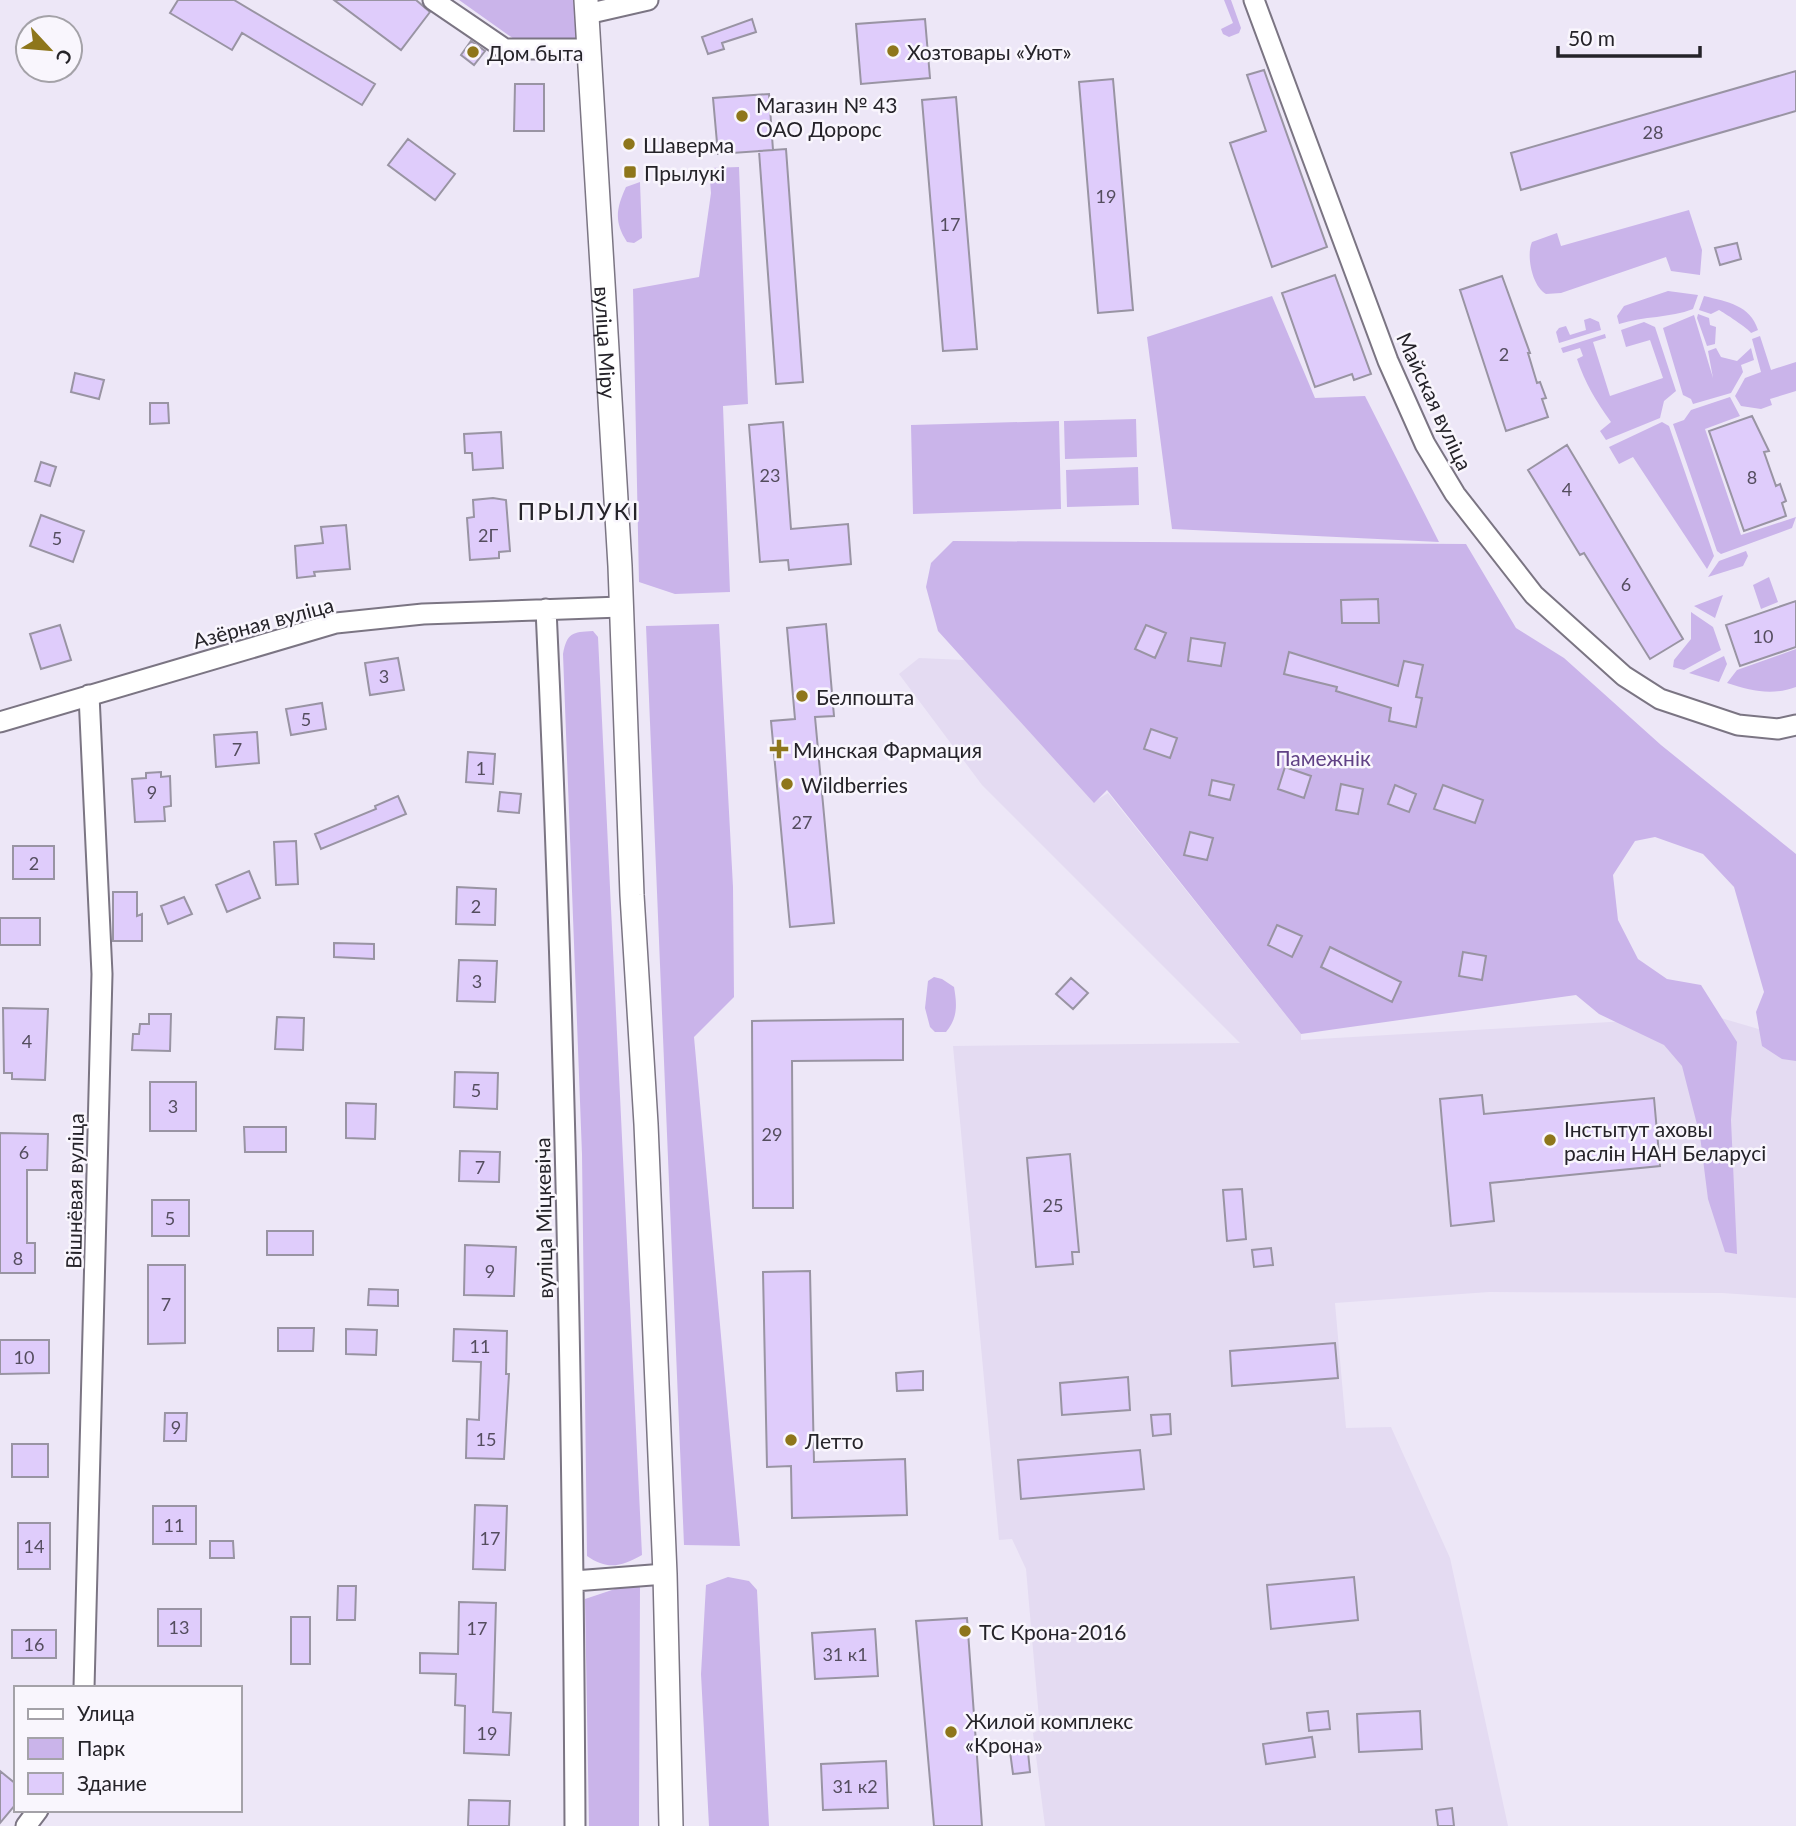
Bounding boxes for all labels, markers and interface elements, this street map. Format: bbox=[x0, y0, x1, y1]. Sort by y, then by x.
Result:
north arrow bbox=[14, 14, 84, 84]
scale bar bbox=[1558, 14, 1700, 58]
text: 50 m bbox=[1568, 25, 1615, 50]
place label: Хозтовары «Уют» bbox=[907, 39, 1072, 64]
place label: Дом быта bbox=[487, 40, 583, 65]
marker: Хозтовары «Уют» bbox=[885, 43, 901, 59]
marker: Дом быта bbox=[465, 44, 481, 60]
text: С bbox=[51, 46, 78, 68]
place label: Магазин № 43 ОАО Дорорс bbox=[756, 92, 897, 141]
marker: Магазин № 43 ОАО Дорорс bbox=[734, 108, 750, 124]
house number: 28 bbox=[1643, 121, 1663, 143]
place label: Шаверма bbox=[643, 132, 734, 157]
marker: Шаверма bbox=[621, 136, 637, 152]
place label: Прылукі bbox=[644, 160, 725, 185]
marker: Прылукі bbox=[622, 164, 638, 180]
house number: 19 bbox=[1096, 185, 1116, 207]
house number: 17 bbox=[940, 213, 960, 235]
street label: вуліца Міру bbox=[591, 285, 622, 400]
street label: Майская вуліца bbox=[1392, 328, 1478, 474]
house number: 2 bbox=[1499, 343, 1509, 365]
house number: 23 bbox=[760, 464, 780, 486]
house number: 8 bbox=[1747, 466, 1757, 488]
house number: 4 bbox=[1562, 478, 1572, 500]
district label: ПРЫЛУКІ bbox=[518, 496, 640, 525]
house number: 2Г bbox=[478, 524, 498, 546]
house number: 5 bbox=[52, 527, 62, 549]
house number: 6 bbox=[1621, 573, 1631, 595]
street label: Азёрная вуліца bbox=[190, 591, 336, 653]
house number: 10 bbox=[1753, 625, 1773, 647]
house number: 3 bbox=[379, 665, 389, 687]
place label: Белпошта bbox=[816, 684, 914, 709]
marker: Белпошта bbox=[794, 688, 810, 704]
house number: 5 bbox=[301, 708, 311, 730]
place label: Минская Фармация bbox=[793, 737, 982, 762]
house number: 7 bbox=[232, 738, 242, 760]
marker: Минская Фармация bbox=[771, 741, 787, 757]
park label: Памежнік bbox=[1275, 745, 1371, 770]
house number: 1 bbox=[476, 757, 486, 779]
place label: Wildberries bbox=[801, 772, 908, 797]
marker: Wildberries bbox=[779, 776, 795, 792]
house number: 9 bbox=[147, 781, 157, 803]
house number: 27 bbox=[792, 811, 812, 833]
house number: 2 bbox=[29, 852, 39, 874]
house number: 2 bbox=[471, 895, 481, 917]
house number: 3 bbox=[472, 970, 482, 992]
house number: 4 bbox=[22, 1030, 32, 1052]
house number: 5 bbox=[471, 1079, 481, 1101]
house number: 3 bbox=[168, 1095, 178, 1117]
street label: Вішнёвая вуліца bbox=[60, 1113, 88, 1269]
place label: Інстытут аховы раслін НАН Беларусі bbox=[1564, 1116, 1766, 1165]
house number: 29 bbox=[762, 1123, 782, 1145]
marker: Інстытут аховы раслін НАН Беларусі bbox=[1542, 1132, 1558, 1148]
street label: вуліца Міцкевіча bbox=[529, 1137, 557, 1299]
house number: 6 bbox=[19, 1141, 29, 1163]
house number: 7 bbox=[475, 1156, 485, 1178]
house number: 25 bbox=[1043, 1194, 1063, 1216]
house number: 5 bbox=[165, 1207, 175, 1229]
house number: 8 bbox=[13, 1247, 23, 1269]
house number: 9 bbox=[485, 1260, 495, 1282]
house number: 7 bbox=[161, 1293, 171, 1315]
house number: 11 bbox=[470, 1335, 490, 1357]
house number: 10 bbox=[14, 1346, 34, 1368]
house number: 9 bbox=[171, 1416, 181, 1438]
house number: 15 bbox=[476, 1428, 496, 1450]
place label: Летто bbox=[804, 1428, 864, 1453]
marker: Летто bbox=[783, 1432, 799, 1448]
house number: 11 bbox=[164, 1514, 184, 1536]
house number: 17 bbox=[480, 1527, 500, 1549]
house number: 14 bbox=[24, 1535, 44, 1557]
house number: 13 bbox=[169, 1616, 189, 1638]
house number: 17 bbox=[467, 1617, 487, 1639]
place label: ТС Крона-2016 bbox=[979, 1619, 1127, 1644]
marker: ТС Крона-2016 bbox=[957, 1623, 973, 1639]
house number: 16 bbox=[24, 1633, 44, 1655]
house number: 31 к1 bbox=[822, 1643, 868, 1665]
legend bbox=[14, 1686, 242, 1812]
text: Улица bbox=[77, 1700, 135, 1725]
place label: Жилой комплекс «Крона» bbox=[965, 1708, 1133, 1757]
house number: 19 bbox=[477, 1722, 497, 1744]
marker: Жилой комплекс «Крона» bbox=[943, 1724, 959, 1740]
text: Парк bbox=[77, 1735, 125, 1760]
text: Здание bbox=[77, 1770, 147, 1795]
house number: 31 к2 bbox=[832, 1775, 878, 1797]

